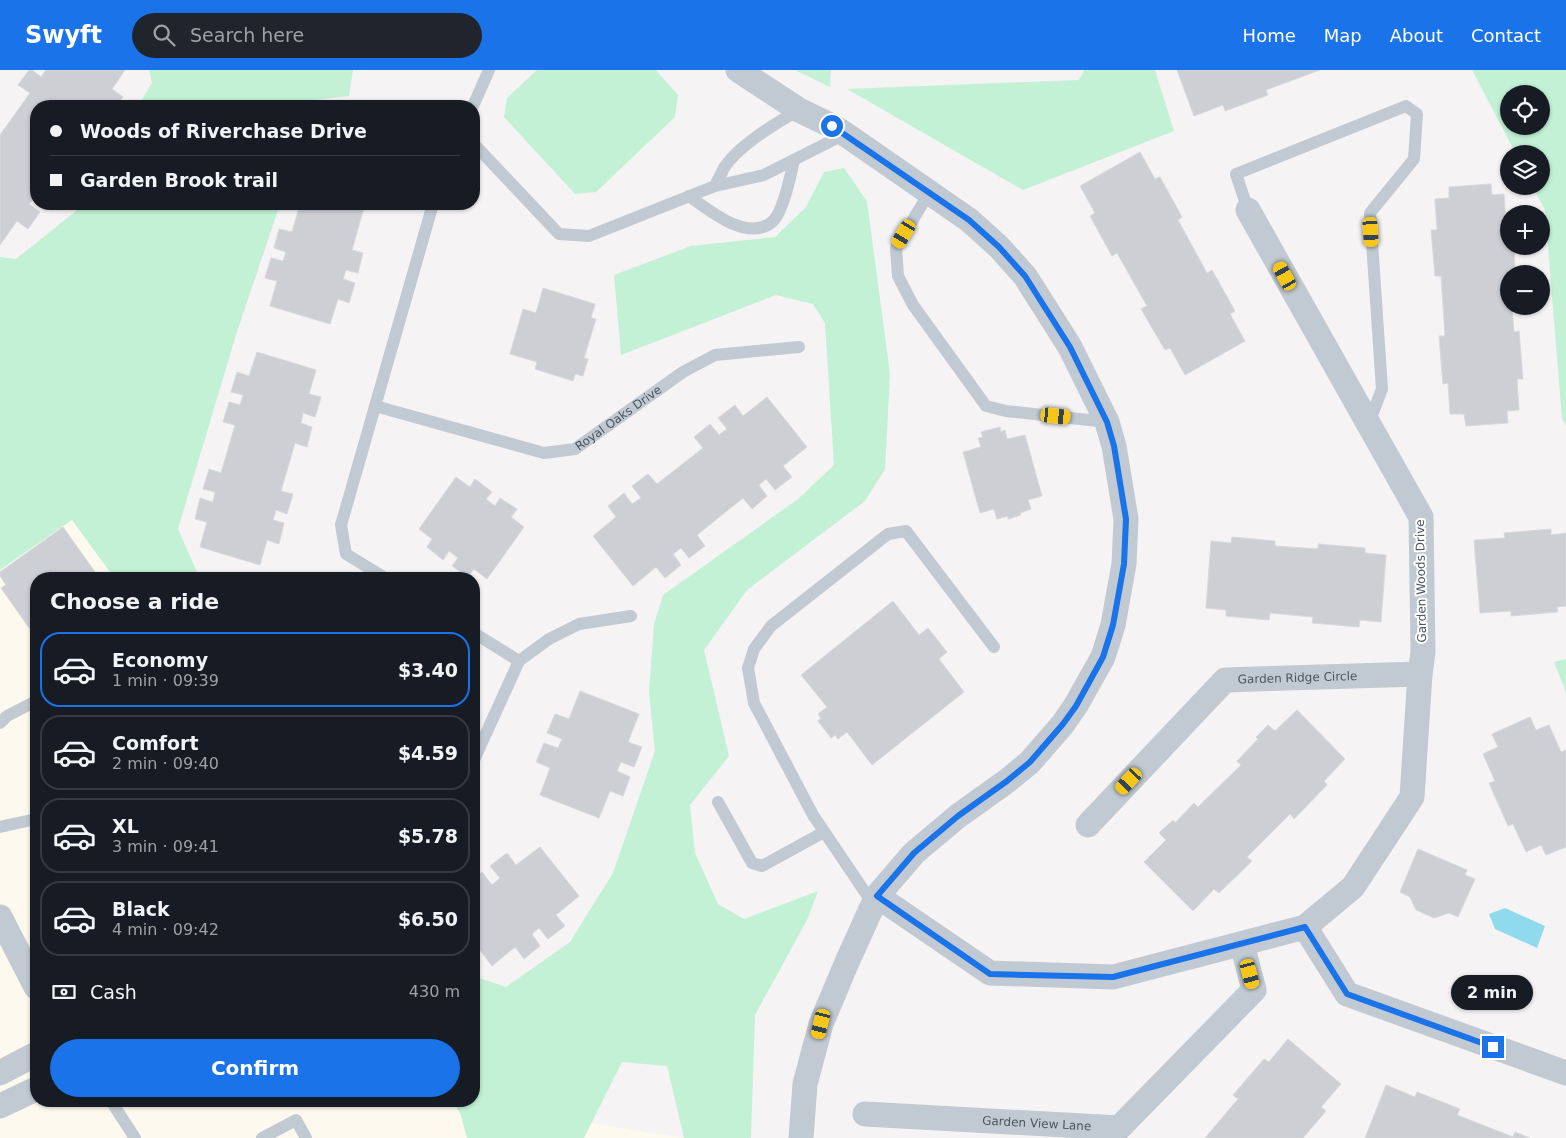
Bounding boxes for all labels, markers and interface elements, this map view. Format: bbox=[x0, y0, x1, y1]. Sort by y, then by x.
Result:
search box bbox=[132, 13, 482, 58]
text: Swyft bbox=[25, 21, 102, 49]
icon: search bbox=[150, 21, 178, 49]
text: Search here bbox=[190, 24, 304, 46]
text: Home bbox=[1243, 25, 1296, 46]
text: Map bbox=[1324, 25, 1362, 46]
text: About bbox=[1390, 25, 1443, 46]
text: Contact bbox=[1471, 25, 1541, 46]
map controls bbox=[1500, 85, 1550, 315]
button: locate bbox=[1500, 85, 1550, 135]
route start bbox=[821, 115, 843, 137]
text: Woods of Riverchase Drive bbox=[80, 120, 367, 142]
button: layers bbox=[1500, 145, 1550, 195]
text: Garden Brook trail bbox=[80, 169, 278, 191]
button: + bbox=[1500, 205, 1550, 255]
car bbox=[889, 217, 918, 251]
car bbox=[1362, 217, 1379, 247]
car bbox=[1271, 259, 1298, 293]
button: − bbox=[1500, 265, 1550, 315]
street label: Royal Oaks Drive bbox=[573, 383, 664, 454]
car bbox=[1040, 407, 1071, 425]
street label: Garden Woods Drive bbox=[1413, 519, 1429, 643]
text: Choose a ride bbox=[50, 589, 219, 614]
icon: car bbox=[52, 647, 97, 692]
text: Economy bbox=[112, 649, 208, 671]
text: $3.40 bbox=[398, 659, 458, 681]
street label: Garden Ridge Circle bbox=[1237, 669, 1358, 687]
text: 1 min · 09:39 bbox=[112, 671, 219, 690]
icon: car bbox=[52, 730, 97, 775]
text: Comfort bbox=[112, 732, 199, 754]
text: $4.59 bbox=[398, 742, 458, 764]
text: 2 min · 09:40 bbox=[112, 754, 219, 773]
car bbox=[1113, 765, 1144, 797]
icon: car bbox=[52, 813, 97, 858]
text: XL bbox=[112, 815, 139, 837]
text: $5.78 bbox=[398, 825, 458, 847]
text: 3 min · 09:41 bbox=[112, 837, 219, 856]
icon: car bbox=[52, 896, 97, 941]
text: Black bbox=[112, 898, 170, 920]
text: $6.50 bbox=[398, 908, 458, 930]
text: 4 min · 09:42 bbox=[112, 920, 219, 939]
car bbox=[1238, 958, 1261, 990]
callout: 2 min bbox=[1452, 974, 1534, 1010]
icon: cash bbox=[50, 978, 78, 1006]
text: Cash bbox=[90, 981, 137, 1003]
text: 430 m bbox=[409, 982, 460, 1001]
text: 2 min bbox=[1467, 983, 1517, 1002]
car bbox=[810, 1008, 831, 1040]
route end bbox=[1482, 1036, 1504, 1058]
button: Confirm bbox=[50, 1039, 460, 1097]
street label: Garden View Lane bbox=[982, 1113, 1092, 1133]

